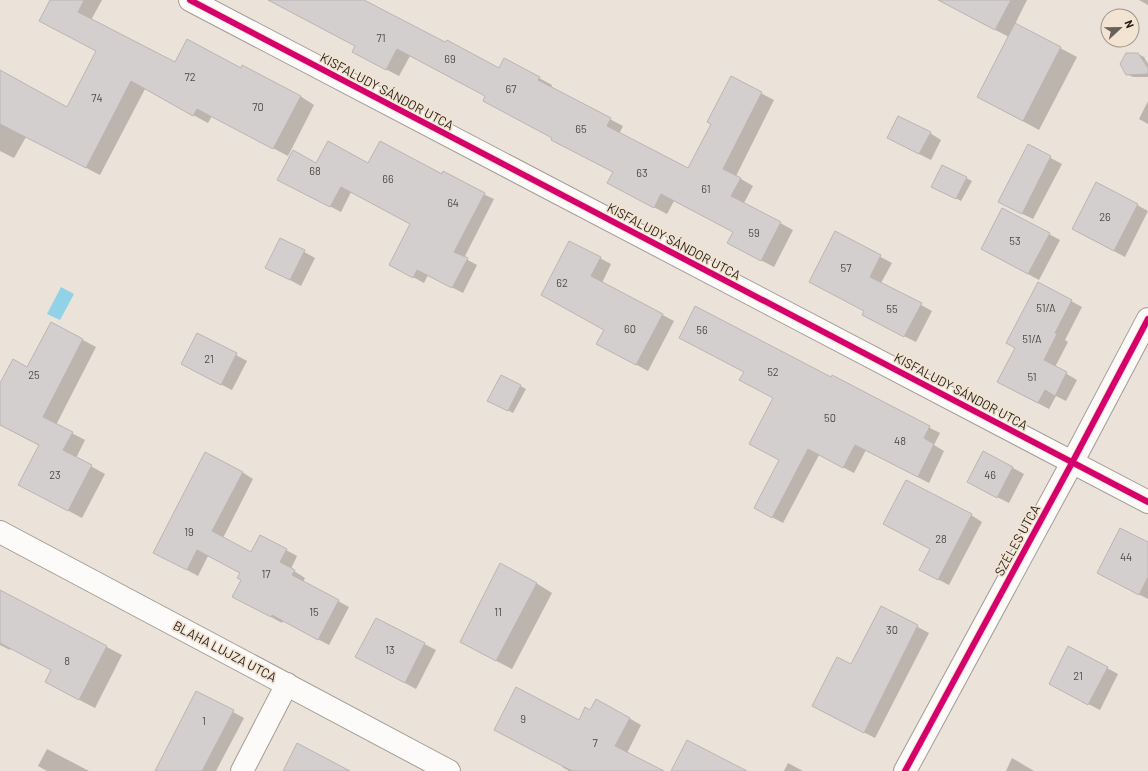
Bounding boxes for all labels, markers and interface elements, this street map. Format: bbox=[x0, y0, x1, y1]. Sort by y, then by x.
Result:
north arrow bbox=[1100, 8, 1140, 48]
text: N bbox=[1122, 18, 1137, 30]
house number: 71 bbox=[376, 31, 386, 44]
street label: KISFALUDY SÁNDOR UTCA bbox=[318, 49, 457, 133]
house number: 69 bbox=[444, 52, 456, 65]
house number: 72 bbox=[184, 70, 196, 83]
house number: 67 bbox=[506, 82, 516, 95]
house number: 74 bbox=[91, 91, 103, 104]
house number: 70 bbox=[252, 100, 264, 113]
house number: 65 bbox=[575, 122, 587, 135]
house number: 68 bbox=[309, 164, 321, 177]
house number: 63 bbox=[636, 166, 648, 179]
house number: 66 bbox=[382, 172, 394, 185]
house number: 61 bbox=[701, 182, 711, 195]
house number: 64 bbox=[447, 196, 459, 209]
street label: KISFALUDY SÁNDOR UTCA bbox=[605, 199, 744, 283]
house number: 26 bbox=[1099, 210, 1111, 223]
house number: 59 bbox=[748, 226, 760, 239]
house number: 53 bbox=[1009, 234, 1021, 247]
house number: 57 bbox=[841, 261, 851, 274]
house number: 62 bbox=[556, 276, 568, 289]
house number: 51/A bbox=[1036, 301, 1056, 314]
house number: 55 bbox=[886, 302, 898, 315]
house number: 60 bbox=[624, 322, 636, 335]
house number: 56 bbox=[696, 323, 708, 336]
house number: 51/A bbox=[1022, 332, 1042, 345]
street label: KISFALUDY SÁNDOR UTCA bbox=[892, 349, 1031, 433]
house number: 21 bbox=[204, 352, 214, 365]
house number: 52 bbox=[767, 365, 779, 378]
house number: 25 bbox=[28, 368, 40, 381]
house number: 51 bbox=[1027, 370, 1037, 383]
house number: 50 bbox=[824, 411, 836, 424]
house number: 48 bbox=[894, 434, 906, 447]
house number: 23 bbox=[49, 468, 61, 481]
house number: 46 bbox=[984, 468, 996, 481]
street label: SZÉLES UTCA bbox=[991, 501, 1043, 578]
house number: 19 bbox=[184, 525, 194, 538]
house number: 28 bbox=[935, 532, 947, 545]
house number: 44 bbox=[1120, 550, 1132, 563]
house number: 17 bbox=[261, 567, 271, 580]
house number: 15 bbox=[309, 605, 319, 618]
house number: 11 bbox=[494, 605, 502, 618]
street label: BLAHA LUJZA UTCA bbox=[170, 617, 280, 685]
house number: 30 bbox=[886, 623, 898, 636]
house number: 13 bbox=[385, 643, 395, 656]
house number: 8 bbox=[64, 654, 70, 667]
house number: 21 bbox=[1073, 669, 1083, 682]
house number: 9 bbox=[520, 712, 526, 725]
house number: 1 bbox=[202, 714, 206, 727]
house number: 7 bbox=[592, 736, 598, 749]

